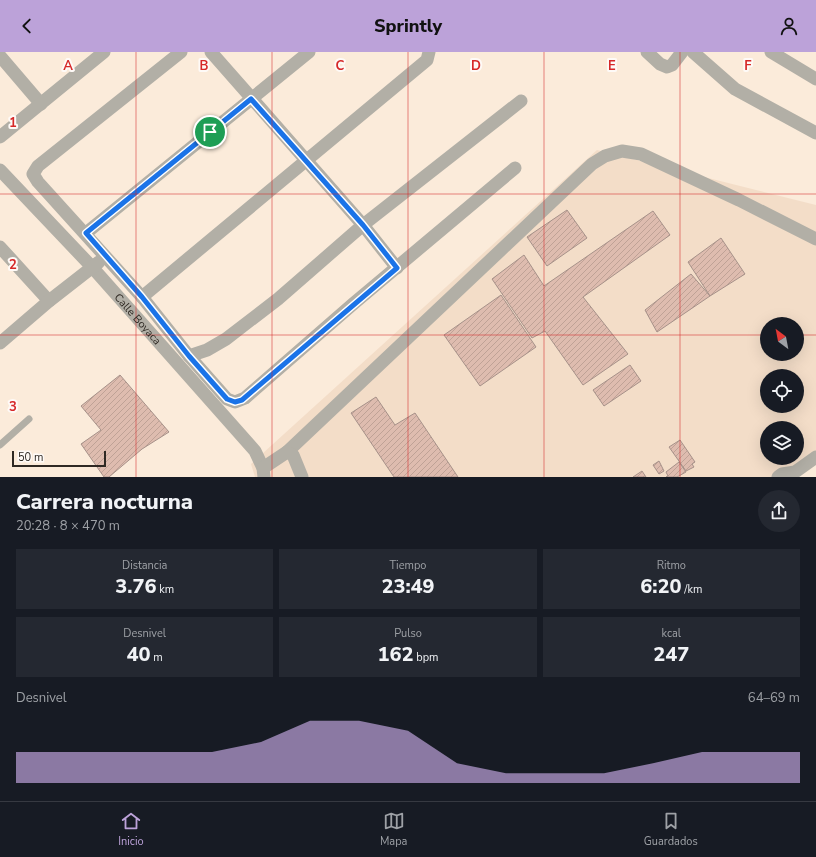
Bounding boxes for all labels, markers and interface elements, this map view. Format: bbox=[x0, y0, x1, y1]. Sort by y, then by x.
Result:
text: Sprintly bbox=[374, 14, 442, 38]
icon: back bbox=[16, 15, 38, 37]
icon: person bbox=[778, 15, 800, 37]
text: A bbox=[63, 57, 73, 75]
text: B bbox=[200, 57, 209, 75]
text: C bbox=[336, 57, 345, 75]
text: D bbox=[471, 57, 481, 75]
text: E bbox=[608, 57, 616, 75]
text: F bbox=[744, 57, 752, 75]
text: 1 bbox=[9, 114, 17, 132]
pin bbox=[193, 115, 227, 149]
icon: arrive bbox=[199, 121, 221, 143]
text: 2 bbox=[9, 256, 17, 274]
street label: Calle Boyaca bbox=[111, 290, 165, 348]
north arrow bbox=[760, 317, 804, 361]
map controls bbox=[760, 317, 804, 465]
button: locate bbox=[760, 369, 804, 413]
text: 3 bbox=[9, 398, 17, 416]
button: layers bbox=[760, 421, 804, 465]
scale bar bbox=[12, 449, 106, 468]
text: 50 m bbox=[18, 450, 43, 465]
text: Carrera nocturna bbox=[16, 487, 193, 517]
button: share bbox=[758, 490, 800, 532]
text: 20:28 · 8 × 470 m bbox=[16, 517, 120, 535]
text: Distancia bbox=[122, 558, 167, 573]
text: Tiempo bbox=[390, 558, 426, 573]
text: Ritmo bbox=[657, 558, 686, 573]
text: 3.76 bbox=[115, 573, 156, 600]
text: 23:49 bbox=[381, 573, 435, 600]
text: 6:20 bbox=[640, 573, 682, 600]
text: km bbox=[156, 582, 174, 597]
text: /km bbox=[682, 582, 702, 597]
text: Desnivel bbox=[123, 626, 166, 641]
text: Pulso bbox=[394, 626, 422, 641]
text: kcal bbox=[662, 626, 681, 641]
text: 40 bbox=[127, 641, 151, 668]
text: 162 bbox=[377, 641, 413, 668]
text: 247 bbox=[653, 641, 689, 668]
text: m bbox=[151, 650, 163, 665]
text: bpm bbox=[413, 650, 439, 665]
text: Desnivel bbox=[16, 689, 67, 707]
text: 64–69 m bbox=[748, 689, 800, 707]
tab: Inicio bbox=[118, 810, 144, 849]
tab: Mapa bbox=[380, 810, 407, 849]
tab: Guardados bbox=[644, 810, 698, 849]

